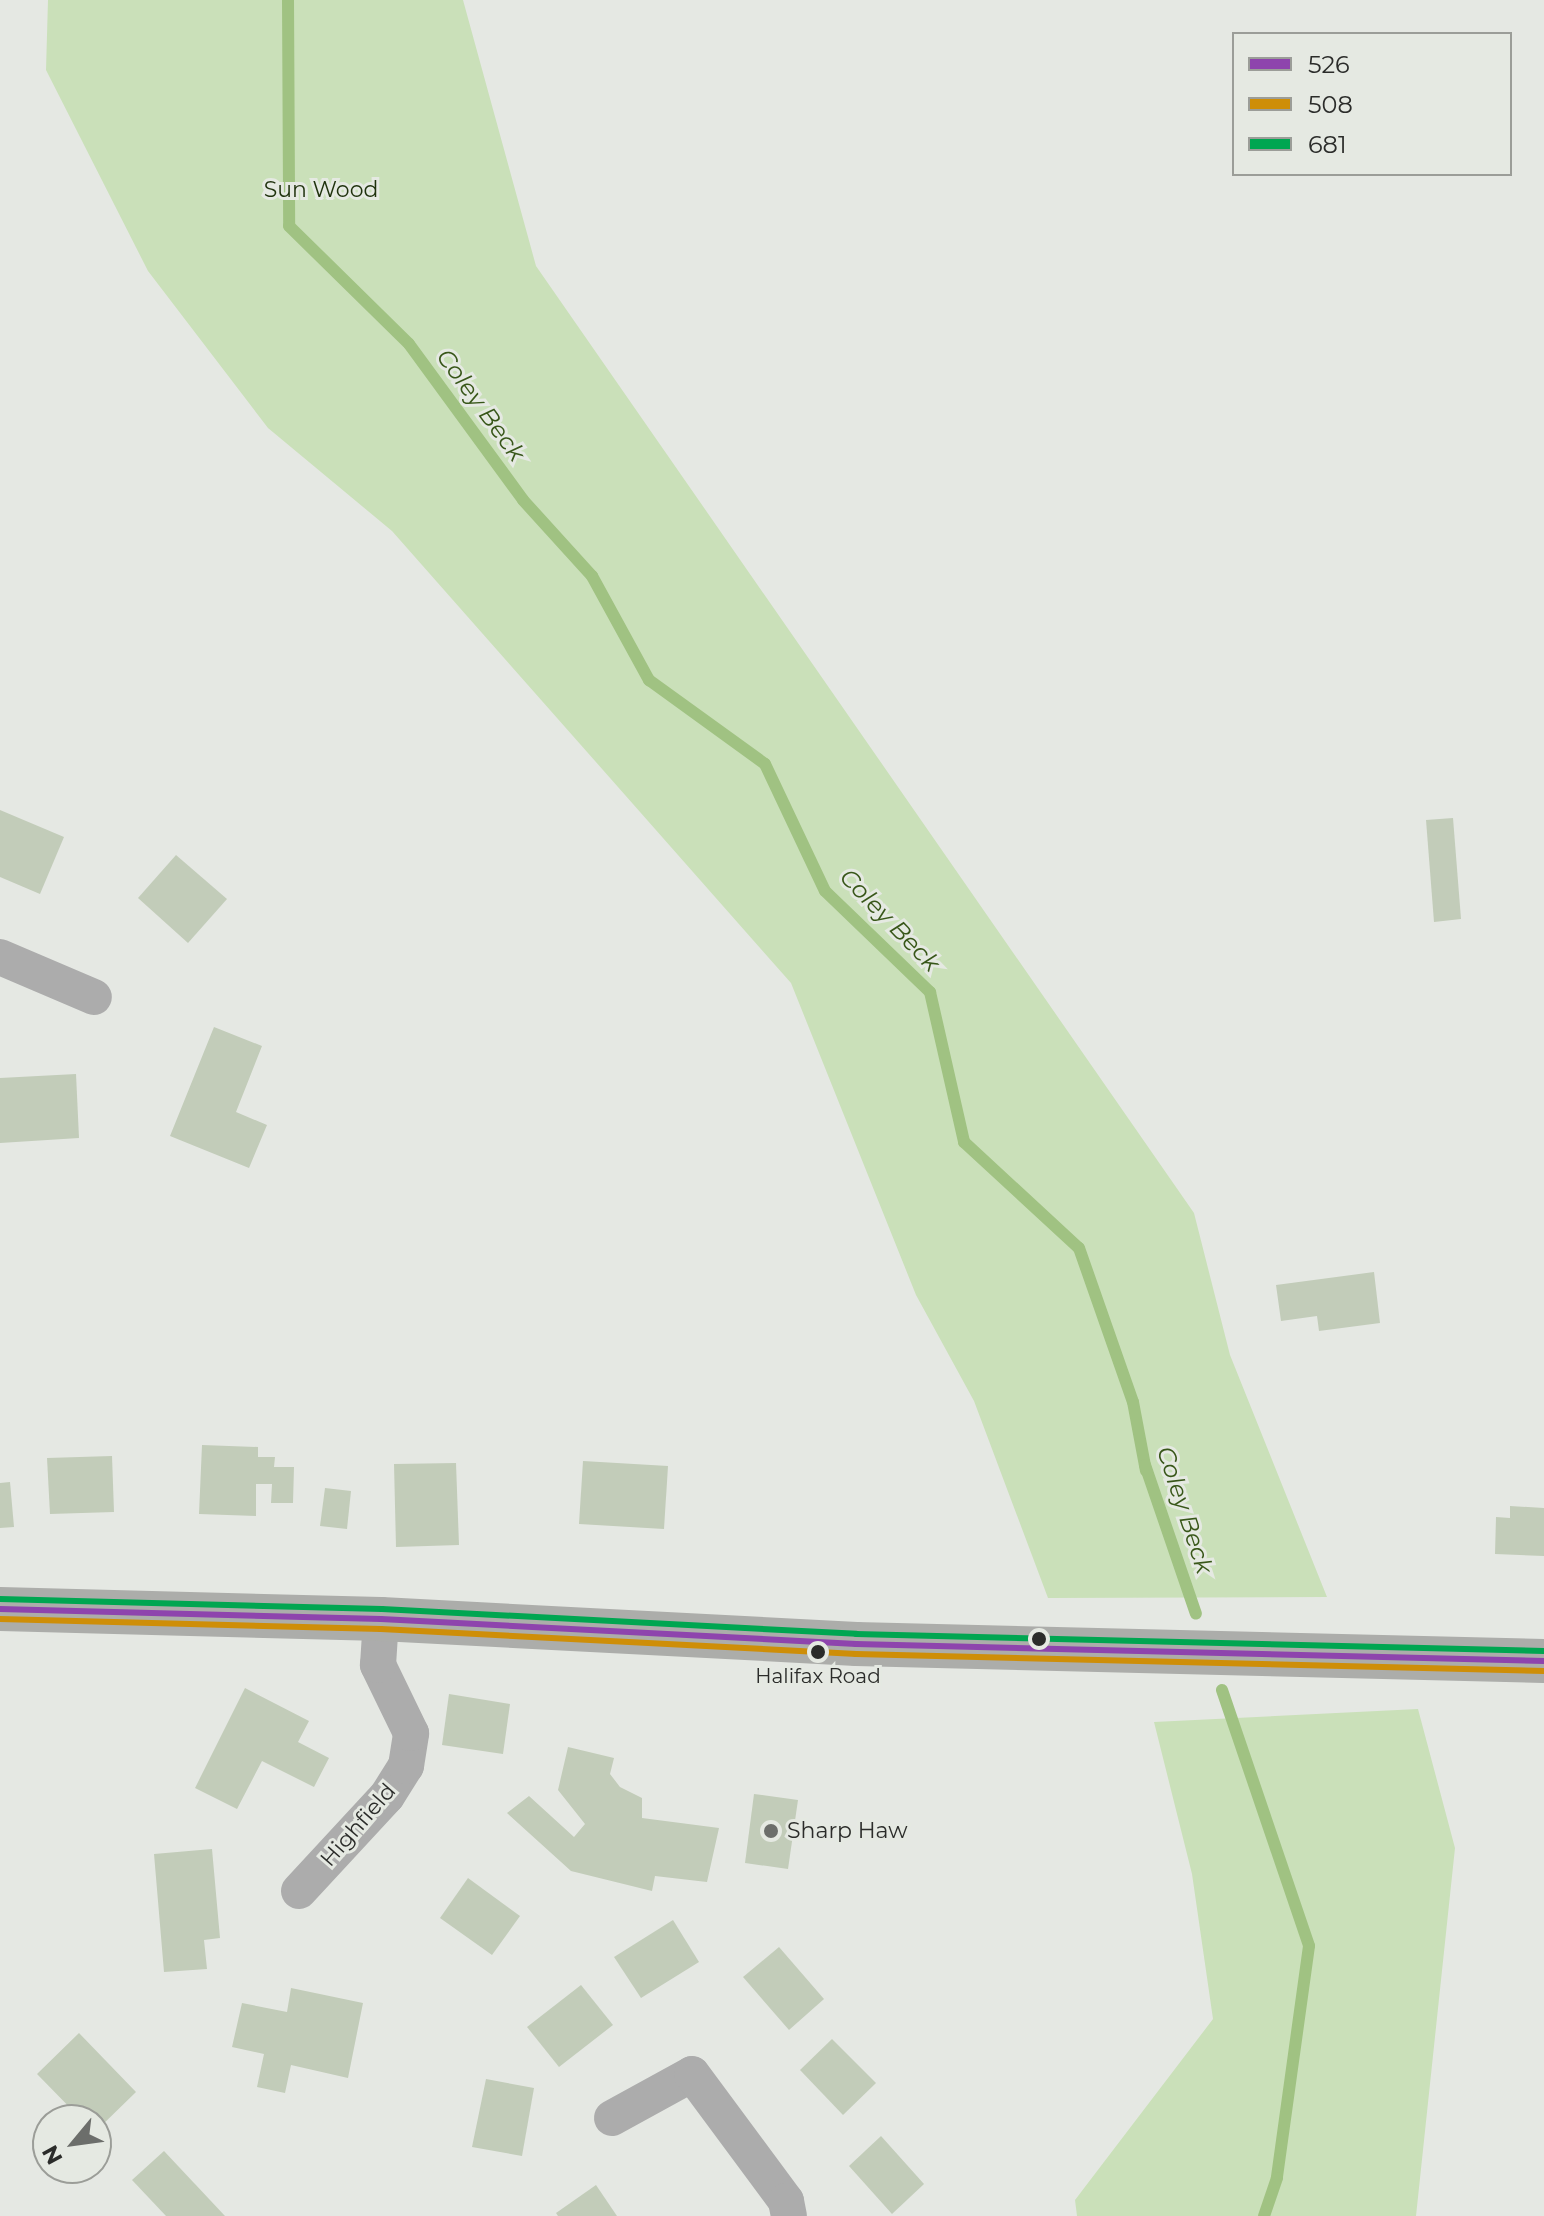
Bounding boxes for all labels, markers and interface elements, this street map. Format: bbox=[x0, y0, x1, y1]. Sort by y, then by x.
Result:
legend bbox=[1232, 32, 1512, 176]
text: 526 bbox=[1308, 50, 1350, 79]
text: 508 bbox=[1308, 90, 1353, 119]
text: 681 bbox=[1308, 130, 1347, 159]
park label: Sun Wood bbox=[264, 177, 378, 203]
water label: Coley Beck bbox=[431, 343, 531, 467]
water label: Coley Beck bbox=[834, 863, 946, 977]
water label: Coley Beck bbox=[1151, 1443, 1219, 1577]
unlabelled marker bbox=[1031, 1631, 1047, 1647]
marker: Halifax Road bbox=[810, 1644, 826, 1660]
place label: Halifax Road bbox=[755, 1664, 881, 1688]
street label: Highfield bbox=[315, 1778, 401, 1872]
place label: Sharp Haw bbox=[787, 1818, 908, 1844]
marker: Sharp Haw bbox=[762, 1822, 780, 1840]
north arrow bbox=[32, 2104, 112, 2184]
text: N bbox=[36, 2141, 68, 2169]

